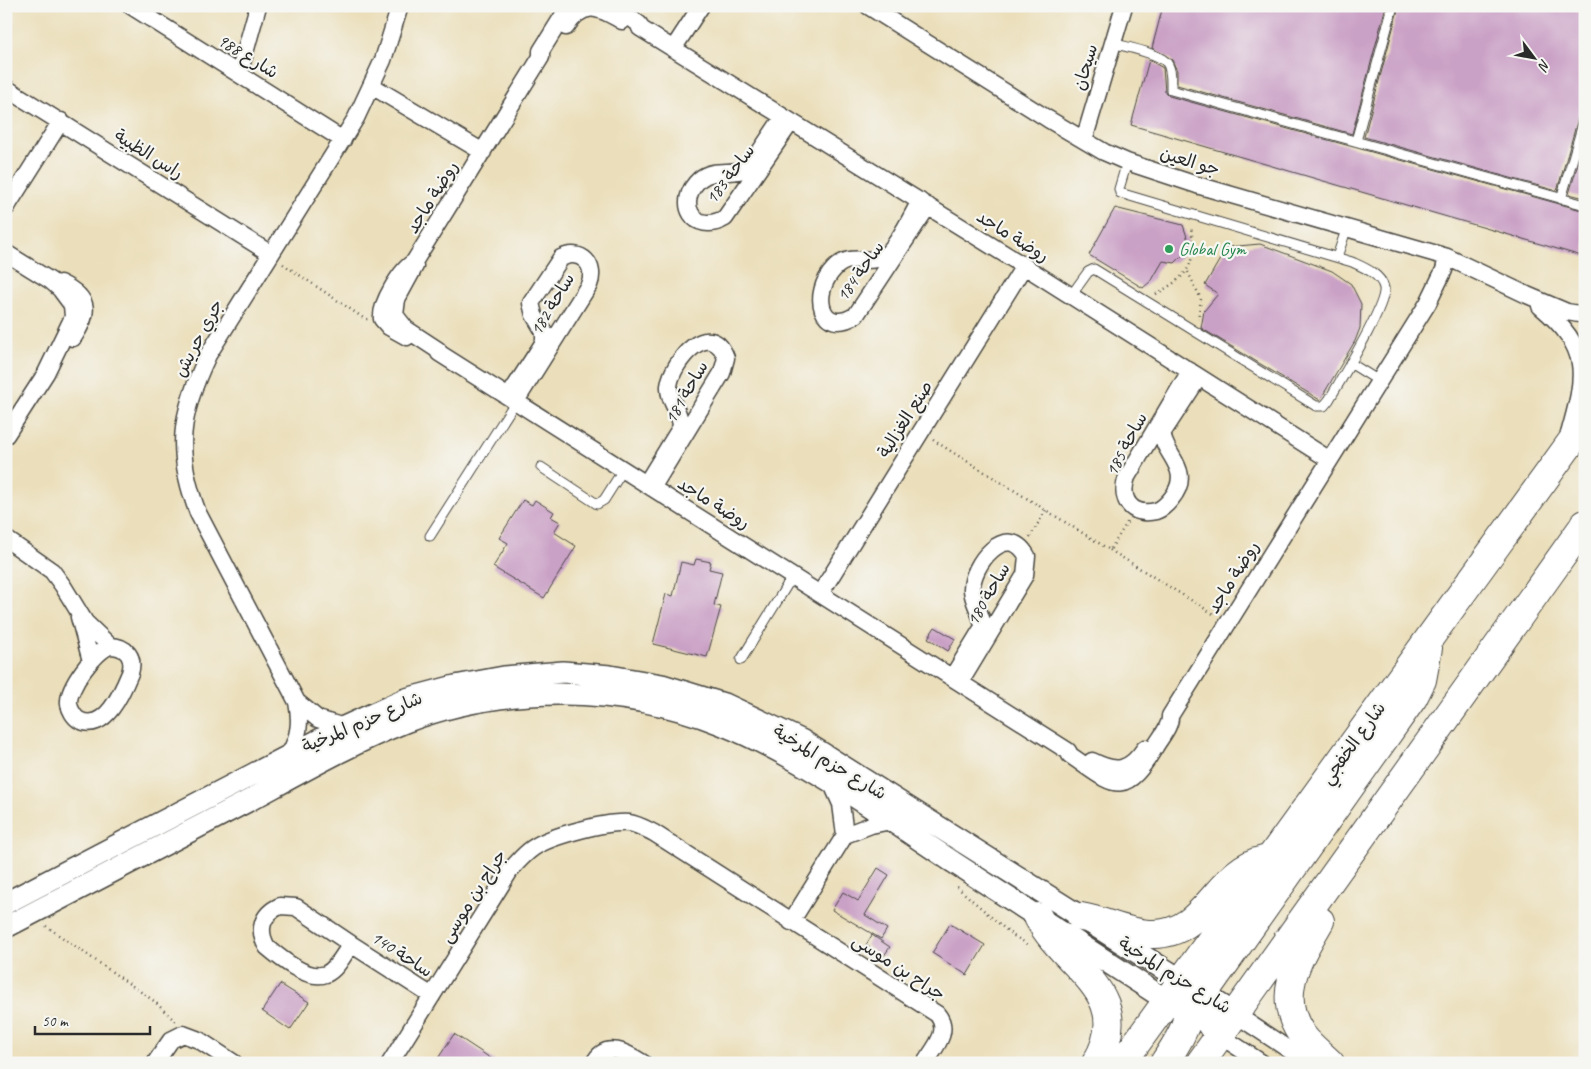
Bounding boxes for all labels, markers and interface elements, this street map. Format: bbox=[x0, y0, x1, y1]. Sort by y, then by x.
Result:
street label: شارع 988 bbox=[213, 29, 283, 84]
north arrow bbox=[1508, 32, 1558, 82]
street label: سيحان bbox=[1068, 41, 1102, 93]
text: N bbox=[1534, 56, 1554, 75]
street label: راس الظبية bbox=[110, 124, 188, 184]
street label: ساحة 183 bbox=[701, 140, 759, 208]
street label: جو العين bbox=[1158, 142, 1222, 180]
street label: روضة ماجد bbox=[401, 157, 463, 237]
street label: روضة ماجد bbox=[973, 205, 1053, 267]
street label: ساحة 184 bbox=[831, 237, 889, 305]
place label: Global Gym bbox=[1179, 238, 1247, 260]
marker: Global Gym bbox=[1163, 243, 1175, 255]
street label: ساحة 182 bbox=[525, 269, 579, 339]
street label: جري حريش bbox=[168, 295, 229, 382]
street label: ساحة 181 bbox=[659, 357, 713, 427]
street label: صنع الغزالية bbox=[873, 376, 939, 463]
street label: ساحة 185 bbox=[1100, 408, 1152, 480]
street label: روضة ماجد bbox=[674, 472, 754, 534]
street label: روضة ماجد bbox=[1202, 537, 1264, 617]
street label: ساحة 180 bbox=[961, 559, 1015, 629]
street label: شارع حزم المرخية bbox=[299, 687, 427, 760]
street label: شارع الخفجي bbox=[1316, 697, 1394, 792]
street label: شارع حزم المرخية bbox=[768, 719, 891, 807]
street label: جراح بن موسى bbox=[435, 845, 512, 947]
street label: ساحة 140 bbox=[367, 926, 437, 982]
street label: جراح بن موسى bbox=[848, 929, 950, 1006]
street label: شارع حزم المرخية bbox=[1113, 932, 1235, 1021]
scale bar bbox=[35, 1004, 150, 1036]
text: 50 m bbox=[42, 1012, 69, 1031]

